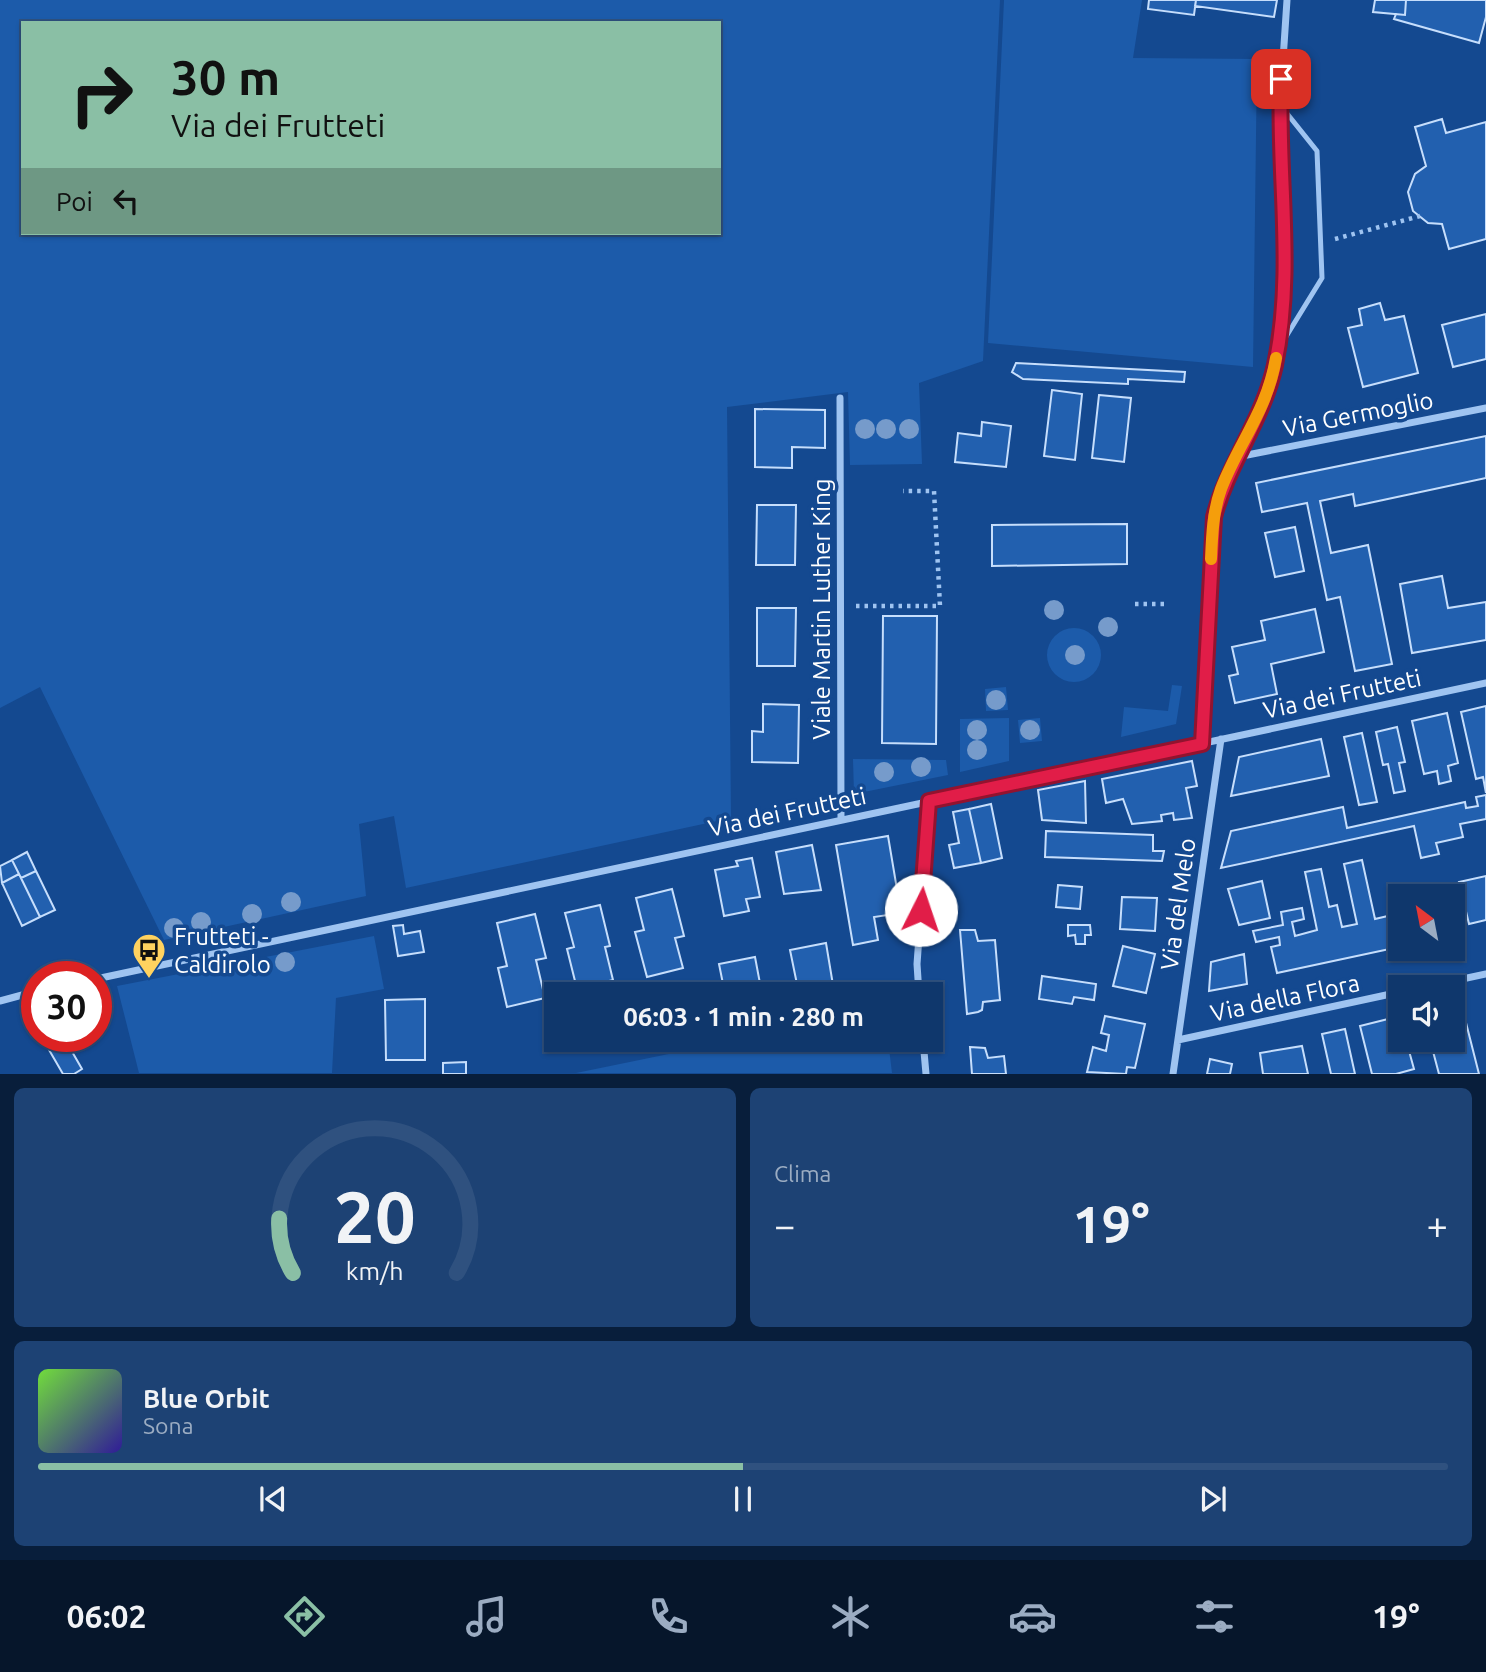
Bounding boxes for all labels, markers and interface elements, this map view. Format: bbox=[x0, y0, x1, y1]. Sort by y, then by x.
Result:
icon: right bbox=[56, 49, 147, 140]
text: 30 m bbox=[171, 49, 280, 104]
pin bbox=[1251, 49, 1311, 109]
icon: arrive bbox=[1262, 60, 1300, 98]
text: Via dei Frutteti bbox=[171, 107, 385, 143]
icon: left bbox=[107, 182, 145, 220]
text: Poi bbox=[56, 187, 93, 216]
street label: Via Germoglio bbox=[1281, 386, 1435, 442]
street label: Viale Martin Luther King bbox=[808, 478, 835, 740]
street label: Via dei Frutteti bbox=[1261, 664, 1423, 724]
street label: Via dei Frutteti bbox=[706, 782, 868, 842]
street label: Via del Melo bbox=[1155, 836, 1201, 972]
position arrow bbox=[884, 873, 958, 947]
north arrow bbox=[1388, 884, 1465, 961]
map controls bbox=[1388, 884, 1465, 1052]
place label: Frutteti - Caldirolo bbox=[174, 923, 271, 978]
bus stop icon: Frutteti - Caldirolo bbox=[130, 931, 168, 980]
speed limit sign: 30 bbox=[21, 961, 112, 1052]
street label: Via della Flora bbox=[1208, 969, 1362, 1027]
button: sound bbox=[1388, 975, 1465, 1052]
text: 06:03 · 1 min · 280 m bbox=[623, 1002, 864, 1031]
text: Clima bbox=[774, 1161, 831, 1186]
text: 20 bbox=[334, 1176, 416, 1258]
text: 19° bbox=[1072, 1195, 1150, 1253]
text: − bbox=[774, 1204, 795, 1246]
text: + bbox=[1427, 1204, 1448, 1246]
text: km/h bbox=[346, 1257, 404, 1285]
text: Blue Orbit bbox=[143, 1384, 270, 1413]
text: Sona bbox=[143, 1413, 193, 1438]
icon: previous bbox=[254, 1480, 292, 1518]
icon: pause bbox=[724, 1480, 762, 1518]
icon: next bbox=[1194, 1480, 1232, 1518]
icon: directions bbox=[280, 1592, 329, 1641]
icon: music bbox=[462, 1592, 511, 1641]
icon: phone bbox=[644, 1592, 693, 1641]
icon: climate bbox=[826, 1592, 875, 1641]
icon: car bbox=[1008, 1592, 1057, 1641]
icon: filters bbox=[1190, 1592, 1239, 1641]
text: 06:02 bbox=[67, 1598, 147, 1634]
text: 19° bbox=[1372, 1598, 1419, 1634]

